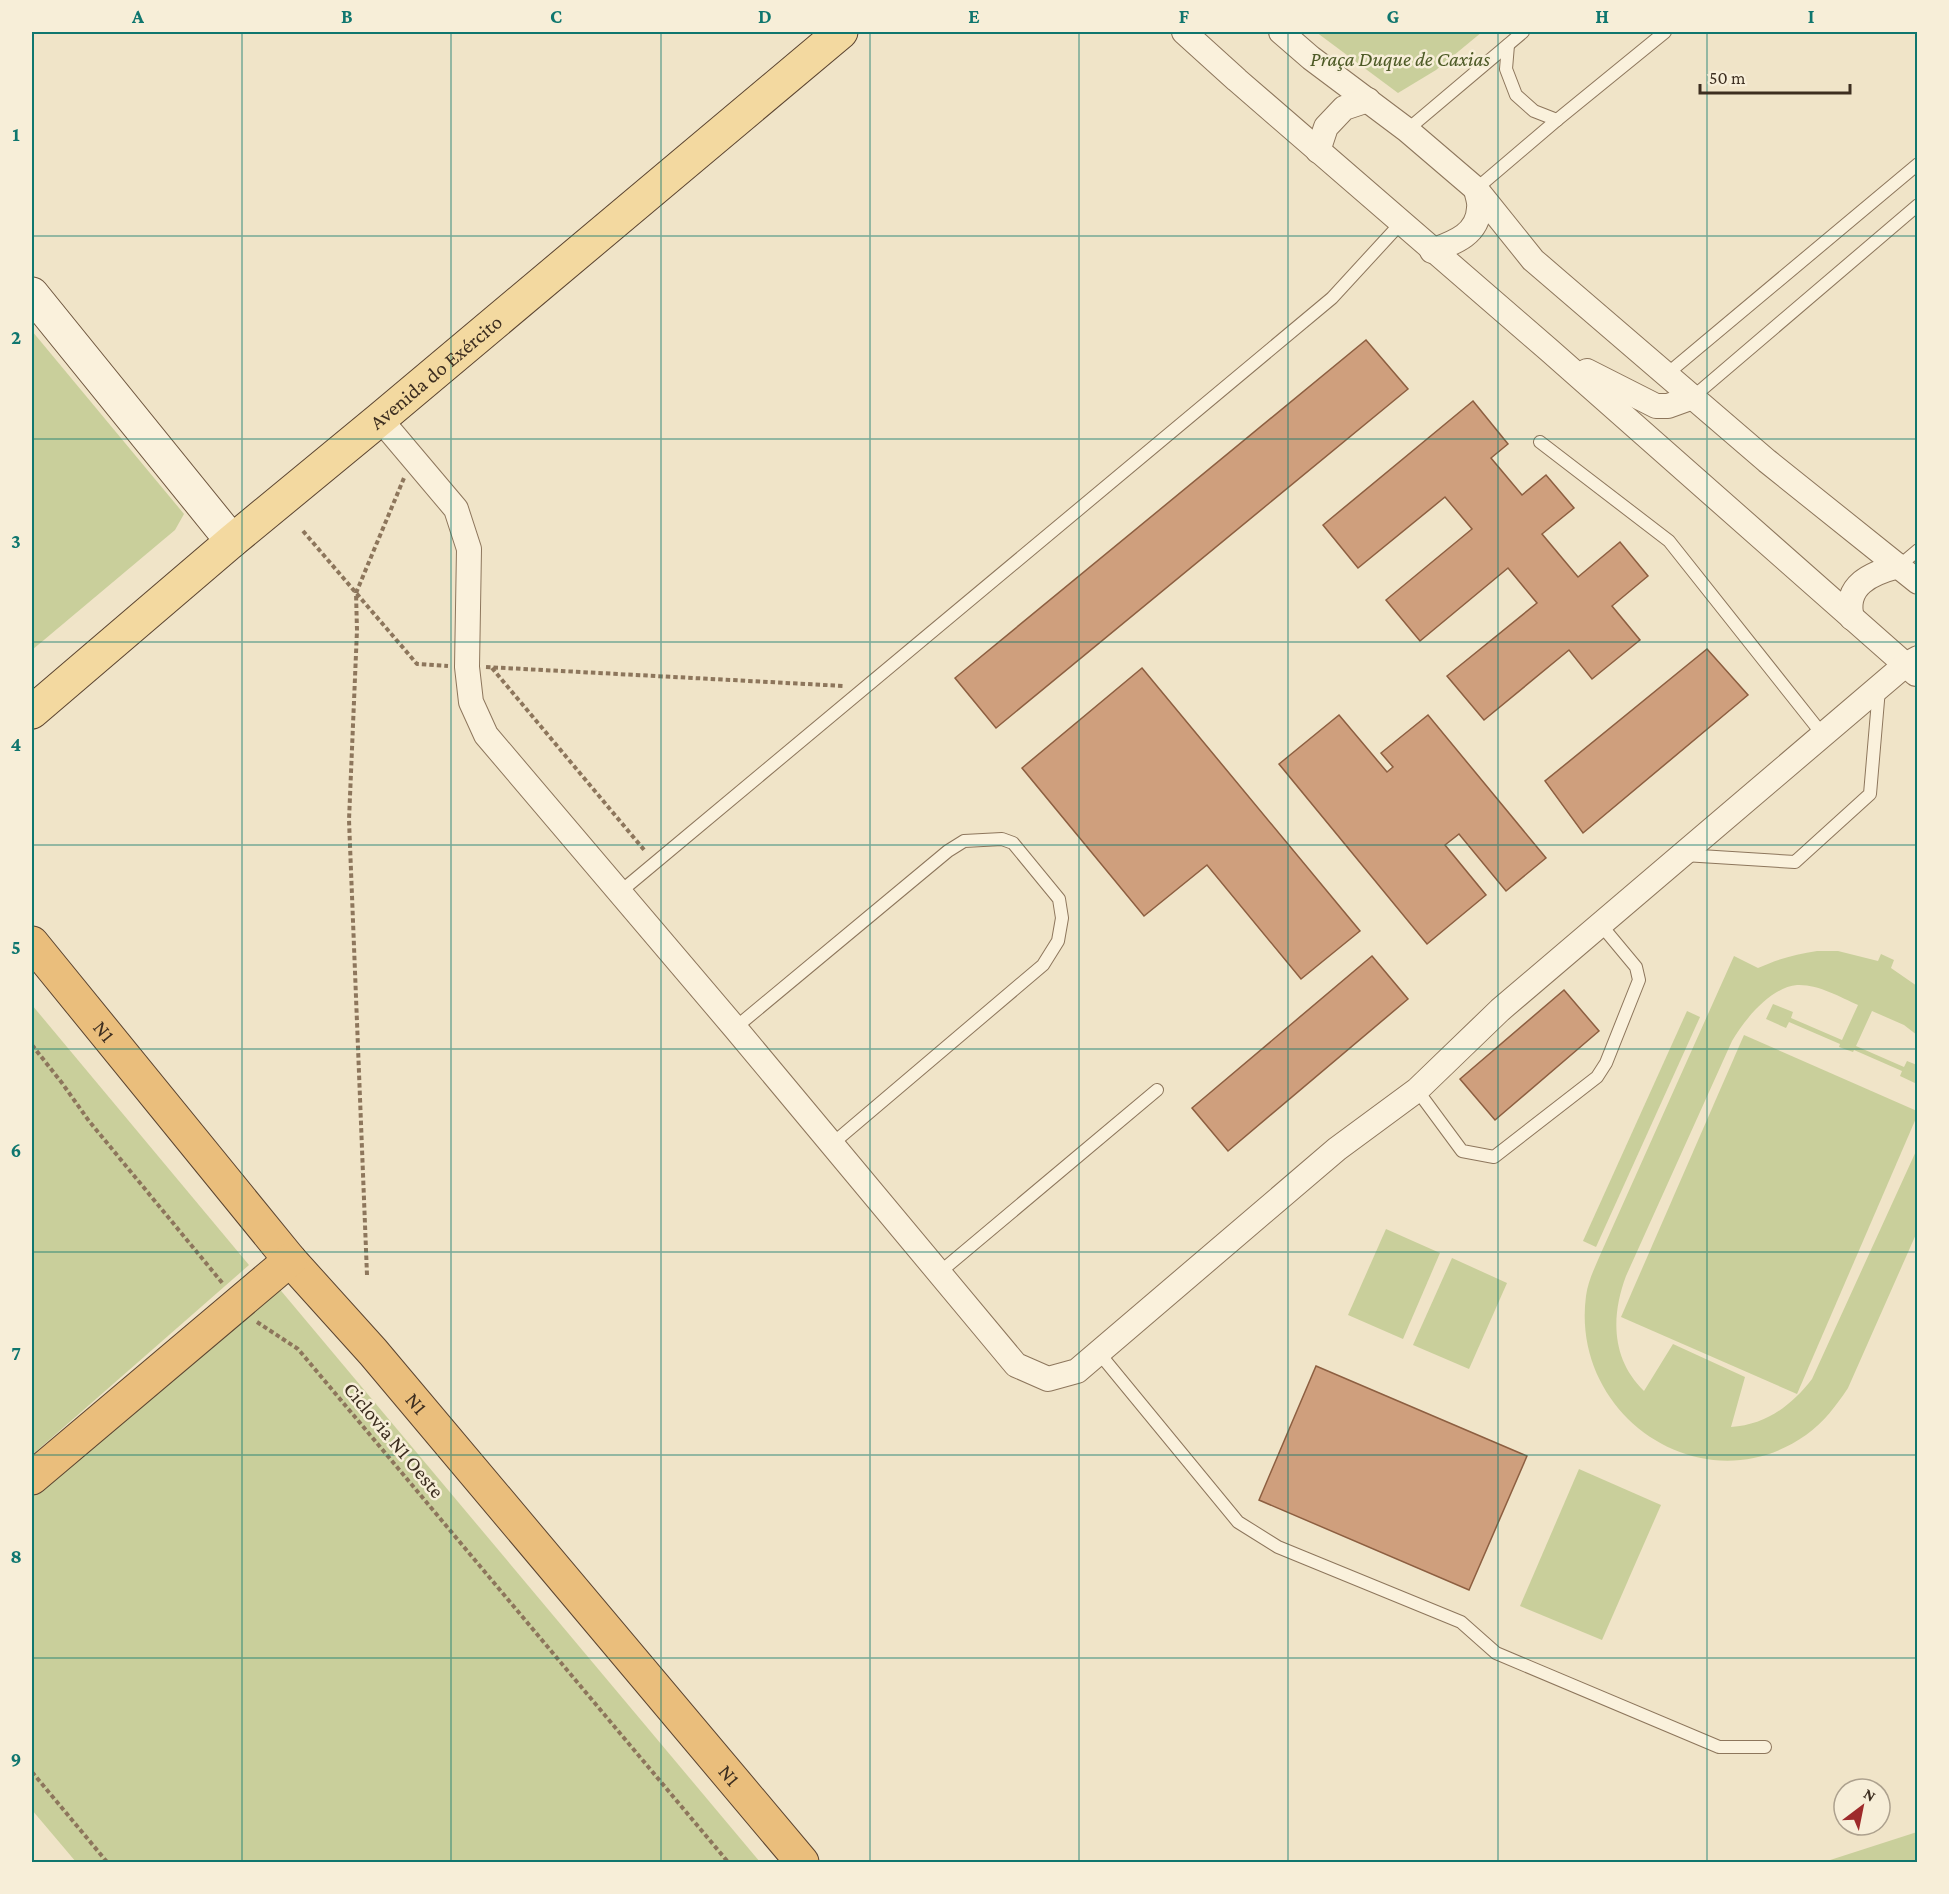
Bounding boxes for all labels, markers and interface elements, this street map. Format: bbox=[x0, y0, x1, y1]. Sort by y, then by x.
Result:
text: A bbox=[131, 5, 145, 27]
text: B bbox=[341, 5, 353, 27]
text: C bbox=[550, 5, 562, 27]
text: D bbox=[758, 5, 772, 27]
text: E bbox=[968, 5, 980, 27]
text: F bbox=[1179, 5, 1190, 27]
text: G bbox=[1387, 5, 1400, 27]
text: H bbox=[1595, 5, 1609, 27]
text: I bbox=[1808, 5, 1815, 27]
park label: Praça Duque de Caxias bbox=[1310, 47, 1490, 71]
scale bar bbox=[1700, 57, 1850, 95]
text: 50 m bbox=[1709, 68, 1746, 88]
text: 1 bbox=[12, 123, 20, 145]
street label: Avenida do Exército bbox=[365, 310, 507, 434]
text: 2 bbox=[11, 326, 21, 348]
text: 3 bbox=[11, 530, 21, 552]
text: 4 bbox=[11, 733, 22, 755]
text: 5 bbox=[11, 936, 21, 958]
street label: N1 bbox=[88, 1016, 120, 1047]
text: 6 bbox=[11, 1139, 21, 1161]
text: 7 bbox=[11, 1342, 21, 1364]
street label: Ciclovia N1 Oeste bbox=[339, 1377, 449, 1503]
street label: N1 bbox=[400, 1388, 432, 1419]
text: 8 bbox=[10, 1545, 22, 1567]
text: 9 bbox=[11, 1748, 21, 1770]
street label: N1 bbox=[713, 1760, 745, 1791]
north arrow bbox=[1832, 1777, 1892, 1837]
text: N bbox=[1861, 1785, 1879, 1805]

